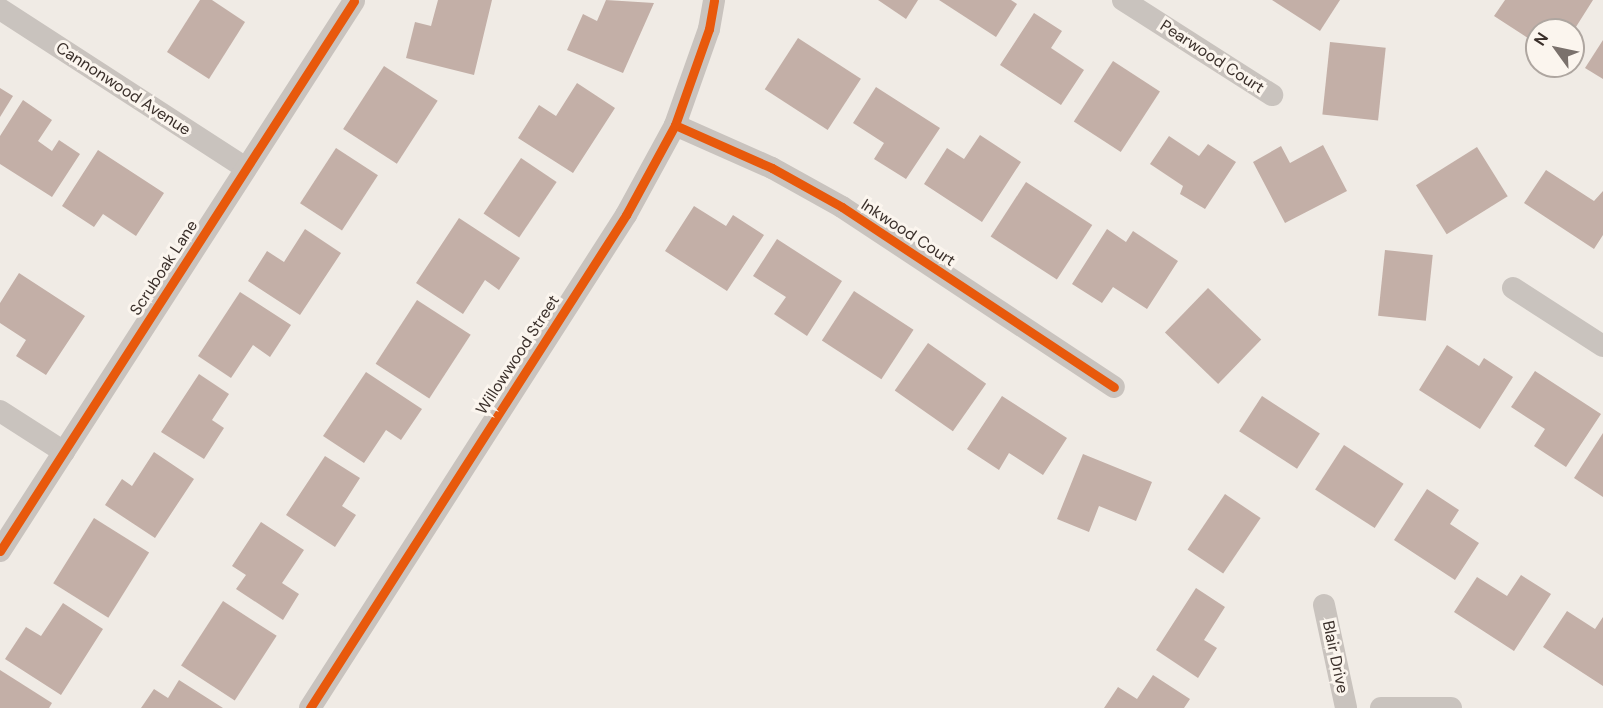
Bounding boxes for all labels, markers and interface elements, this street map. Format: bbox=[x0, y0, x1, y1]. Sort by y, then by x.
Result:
street label: Pearwood Court bbox=[1156, 16, 1268, 98]
north arrow bbox=[1525, 18, 1585, 78]
text: N bbox=[1529, 28, 1553, 50]
street label: Cannonwood Avenue bbox=[52, 38, 194, 140]
street label: Inkwood Court bbox=[857, 195, 959, 271]
street label: Scruboak Lane bbox=[126, 217, 202, 319]
street label: Willowwood Street bbox=[472, 292, 564, 418]
street label: Blair Drive bbox=[1318, 619, 1352, 695]

